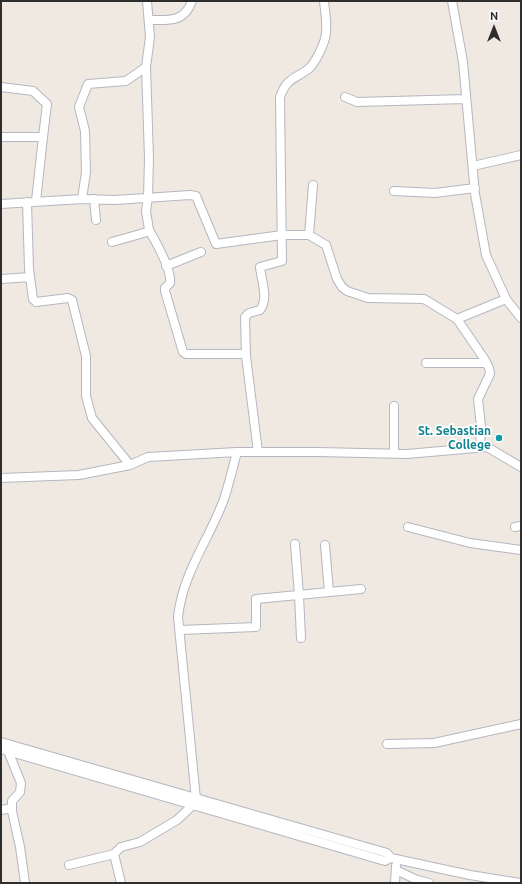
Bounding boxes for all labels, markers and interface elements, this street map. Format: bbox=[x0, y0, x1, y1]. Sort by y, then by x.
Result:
north arrow bbox=[474, 8, 514, 48]
text: N bbox=[490, 10, 498, 22]
place label: St. Sebastian College bbox=[418, 424, 491, 452]
marker: St. Sebastian College bbox=[494, 433, 504, 443]

